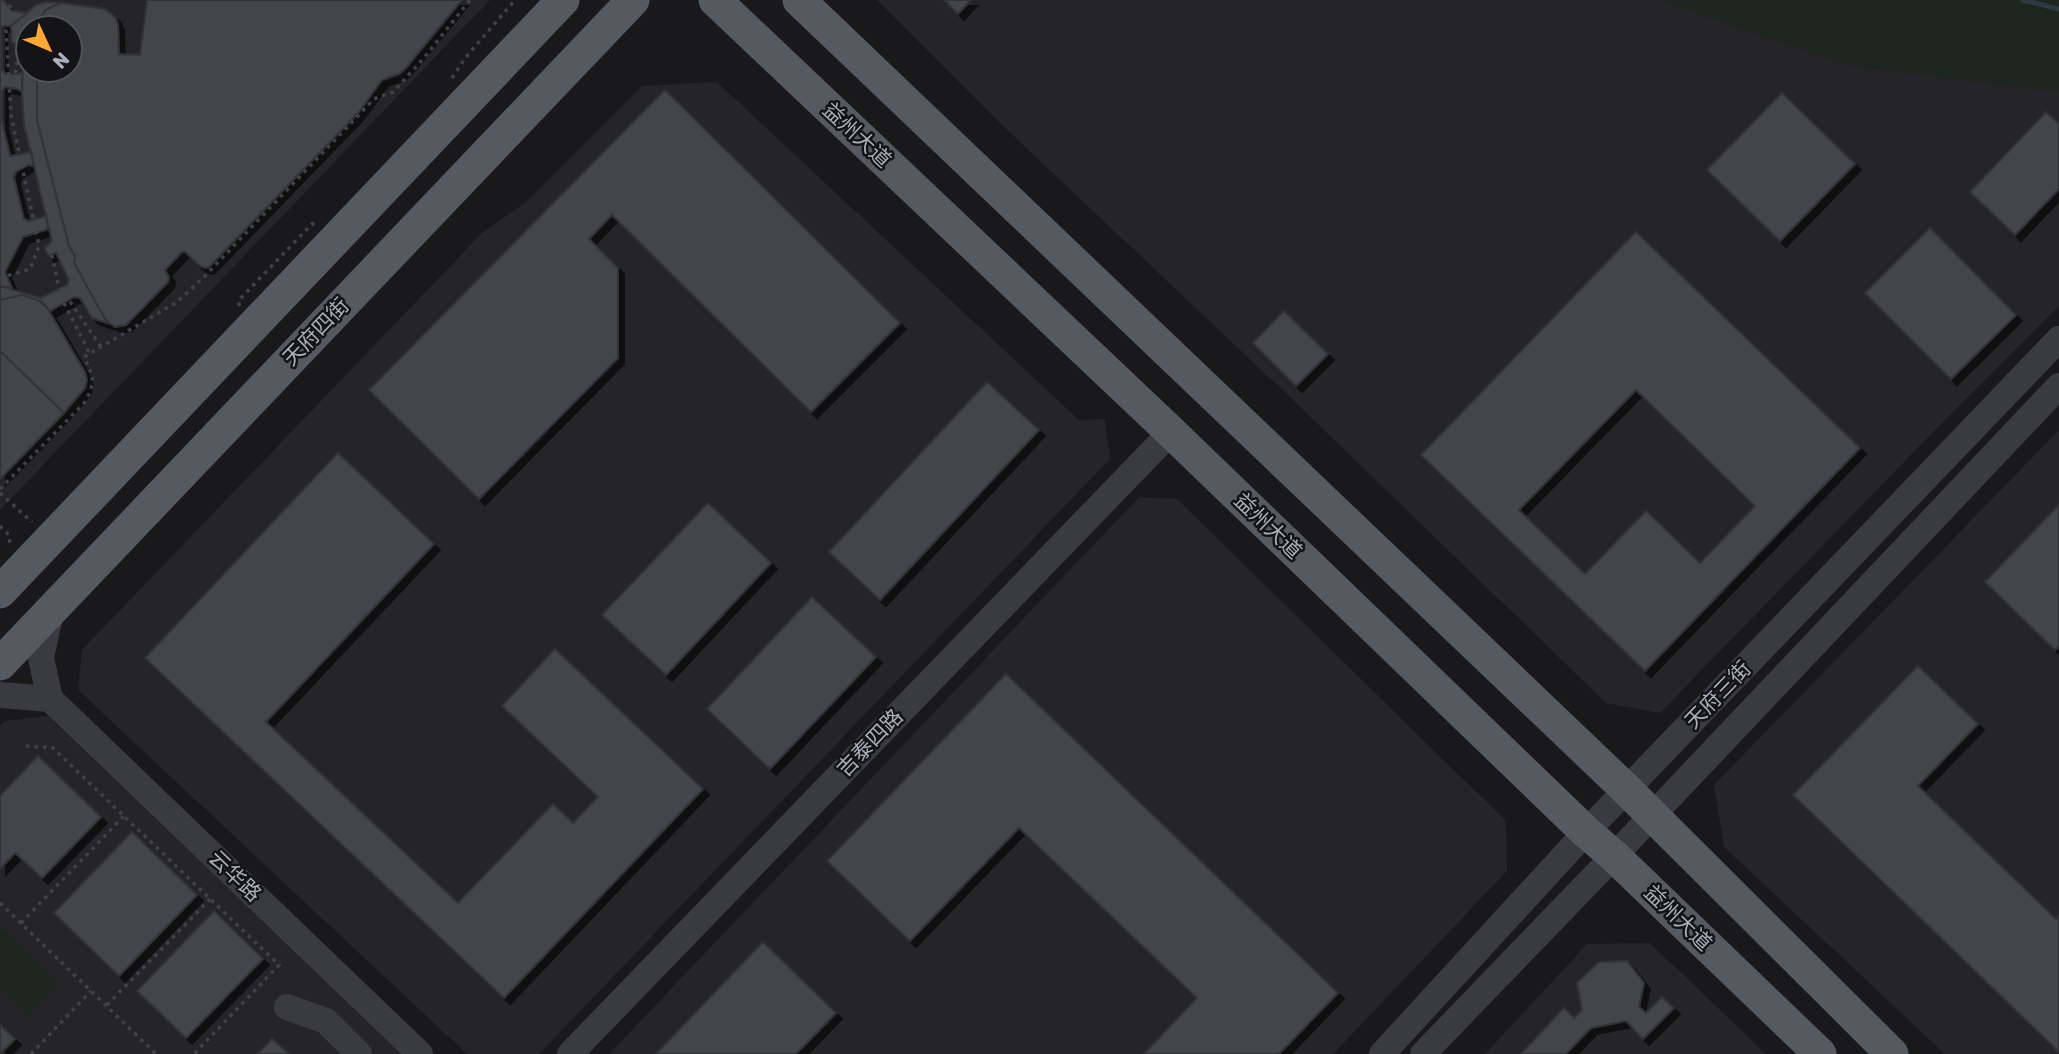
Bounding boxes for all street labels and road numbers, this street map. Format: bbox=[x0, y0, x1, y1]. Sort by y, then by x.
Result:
street label: 益州大道 bbox=[818, 97, 897, 172]
street label: 天府四街 bbox=[277, 293, 354, 371]
street label: 益州大道 bbox=[1229, 487, 1307, 564]
street label: 天府三街 bbox=[1679, 656, 1756, 734]
street label: 吉泰四路 bbox=[831, 704, 908, 782]
street label: 云华路 bbox=[204, 845, 267, 907]
street label: 益州大道 bbox=[1639, 879, 1717, 956]

